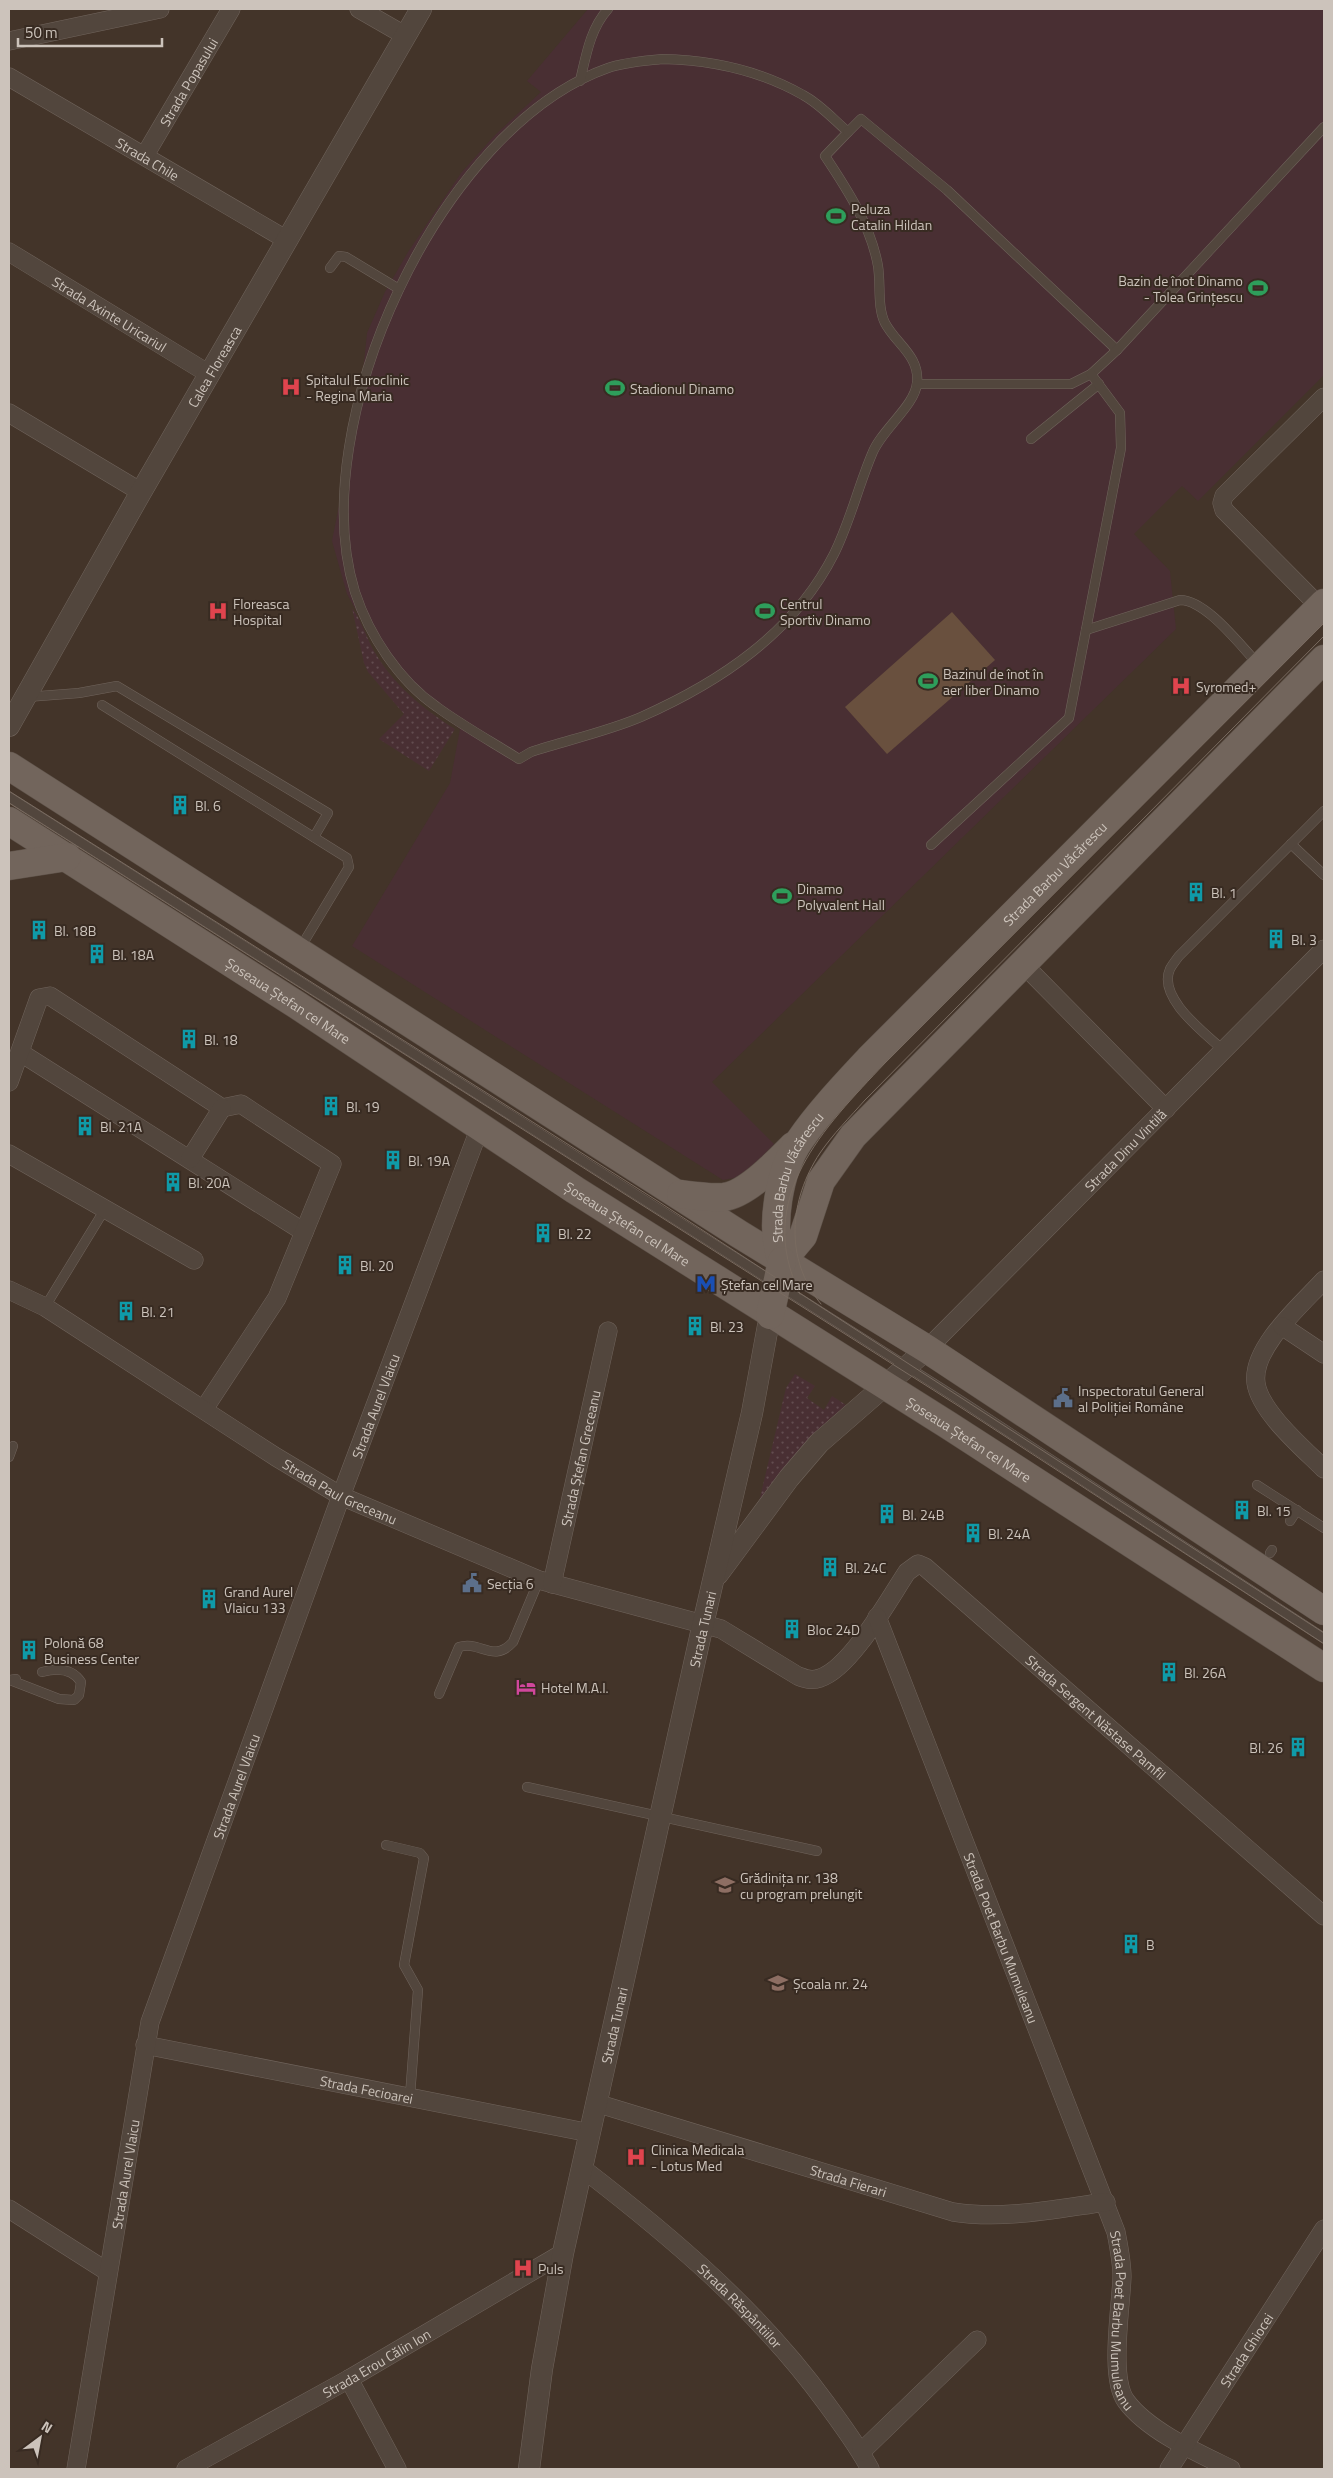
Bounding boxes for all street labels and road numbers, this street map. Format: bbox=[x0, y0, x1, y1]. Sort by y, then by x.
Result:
street label: Strada Popasului bbox=[154, 34, 222, 130]
street label: Strada Chile bbox=[112, 132, 184, 185]
street label: Strada Axinte Uricariul bbox=[48, 270, 171, 356]
street label: Calea Floreasca bbox=[182, 321, 246, 411]
street label: Strada Barbu Văcărescu bbox=[997, 816, 1111, 930]
street label: Șoseaua Ștefan cel Mare bbox=[222, 952, 355, 1048]
street label: Strada Dinu Vintilă bbox=[1079, 1103, 1171, 1196]
street label: Strada Barbu Văcărescu bbox=[766, 1107, 828, 1244]
street label: Șoseaua Ștefan cel Mare bbox=[561, 1176, 695, 1271]
street label: Strada Aurel Vlaicu bbox=[346, 1350, 404, 1461]
street label: Strada Ștefan Greceanu bbox=[555, 1388, 605, 1528]
street label: Șoseaua Ștefan cel Mare bbox=[903, 1391, 1036, 1487]
street label: Strada Paul Greceanu bbox=[279, 1453, 400, 1529]
street label: Strada Tunari bbox=[683, 1589, 721, 1669]
street label: Strada Sergent Năstase Pamfil bbox=[1021, 1649, 1171, 1784]
street label: Strada Aurel Vlaicu bbox=[207, 1731, 264, 1842]
street label: Strada Poet Barbu Mumuleanu bbox=[959, 1849, 1044, 2026]
street label: Strada Tunari bbox=[595, 1985, 632, 2066]
street label: Strada Fecioarei bbox=[318, 2069, 415, 2108]
street label: Strada Aurel Vlaicu bbox=[105, 2118, 144, 2230]
street label: Strada Fierari bbox=[808, 2158, 889, 2202]
street label: Strada Poet Barbu Mumuleanu bbox=[1105, 2228, 1140, 2414]
street label: Strada Răspântiilor bbox=[694, 2258, 788, 2353]
street label: Strada Ghiocei bbox=[1214, 2308, 1278, 2391]
street label: Strada Erou Călin Ion bbox=[318, 2323, 434, 2402]

